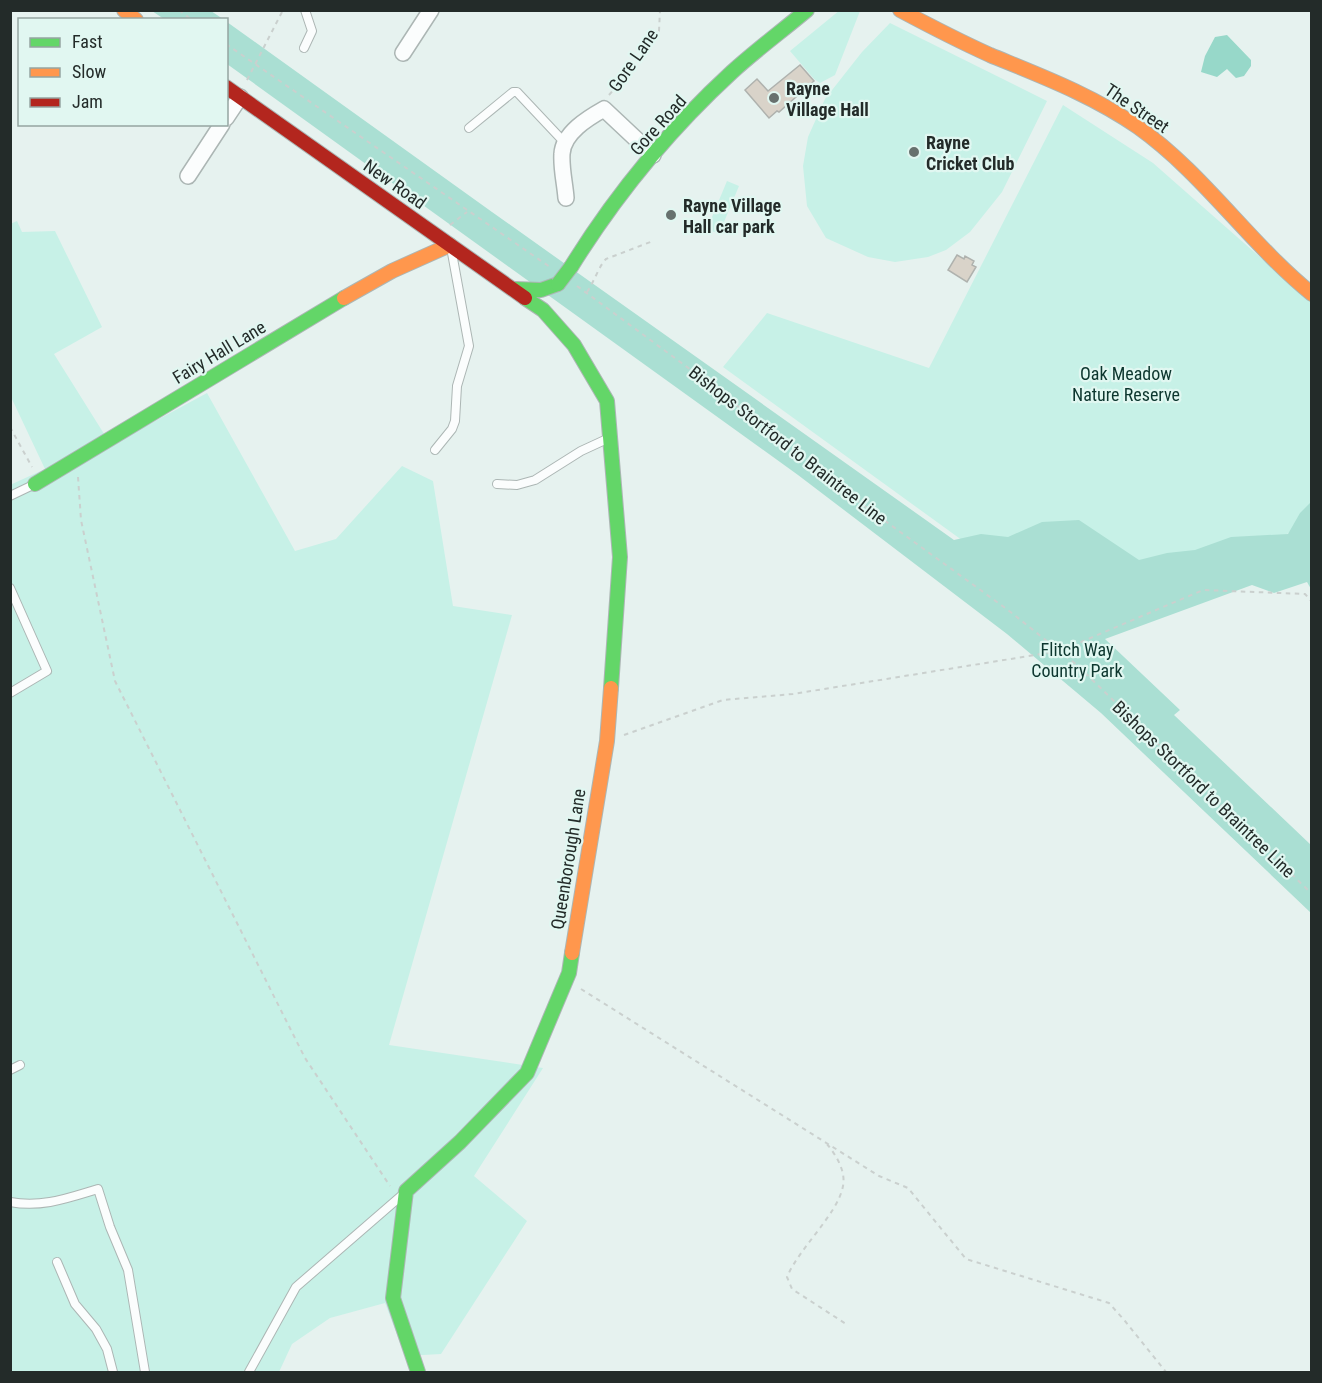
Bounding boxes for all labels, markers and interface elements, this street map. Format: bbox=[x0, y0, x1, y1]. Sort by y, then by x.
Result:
legend bbox=[18, 18, 228, 126]
street label: Gore Lane bbox=[604, 25, 662, 95]
text: Fast bbox=[72, 31, 103, 52]
text: Slow bbox=[72, 61, 107, 82]
place label: Rayne Village Hall bbox=[786, 78, 869, 120]
street label: The Street bbox=[1101, 79, 1173, 137]
text: Jam bbox=[72, 91, 103, 112]
street label: Gore Road bbox=[626, 91, 690, 159]
marker: Rayne Village Hall bbox=[767, 91, 781, 105]
place label: Rayne Cricket Club bbox=[926, 132, 1014, 174]
marker: Rayne Cricket Club bbox=[907, 145, 921, 159]
street label: New Road bbox=[360, 155, 430, 213]
place label: Rayne Village Hall car park bbox=[683, 195, 781, 237]
marker: Rayne Village Hall car park bbox=[664, 208, 678, 222]
street label: Fairy Hall Lane bbox=[169, 316, 269, 388]
street label: Bishops Stortford to Braintree Line bbox=[685, 361, 891, 529]
park label: Oak Meadow Nature Reserve bbox=[1072, 363, 1180, 405]
park label: Flitch Way Country Park bbox=[1031, 639, 1123, 681]
street label: Bishops Stortford to Braintree Line bbox=[1109, 696, 1299, 882]
street label: Queenborough Lane bbox=[547, 787, 589, 931]

